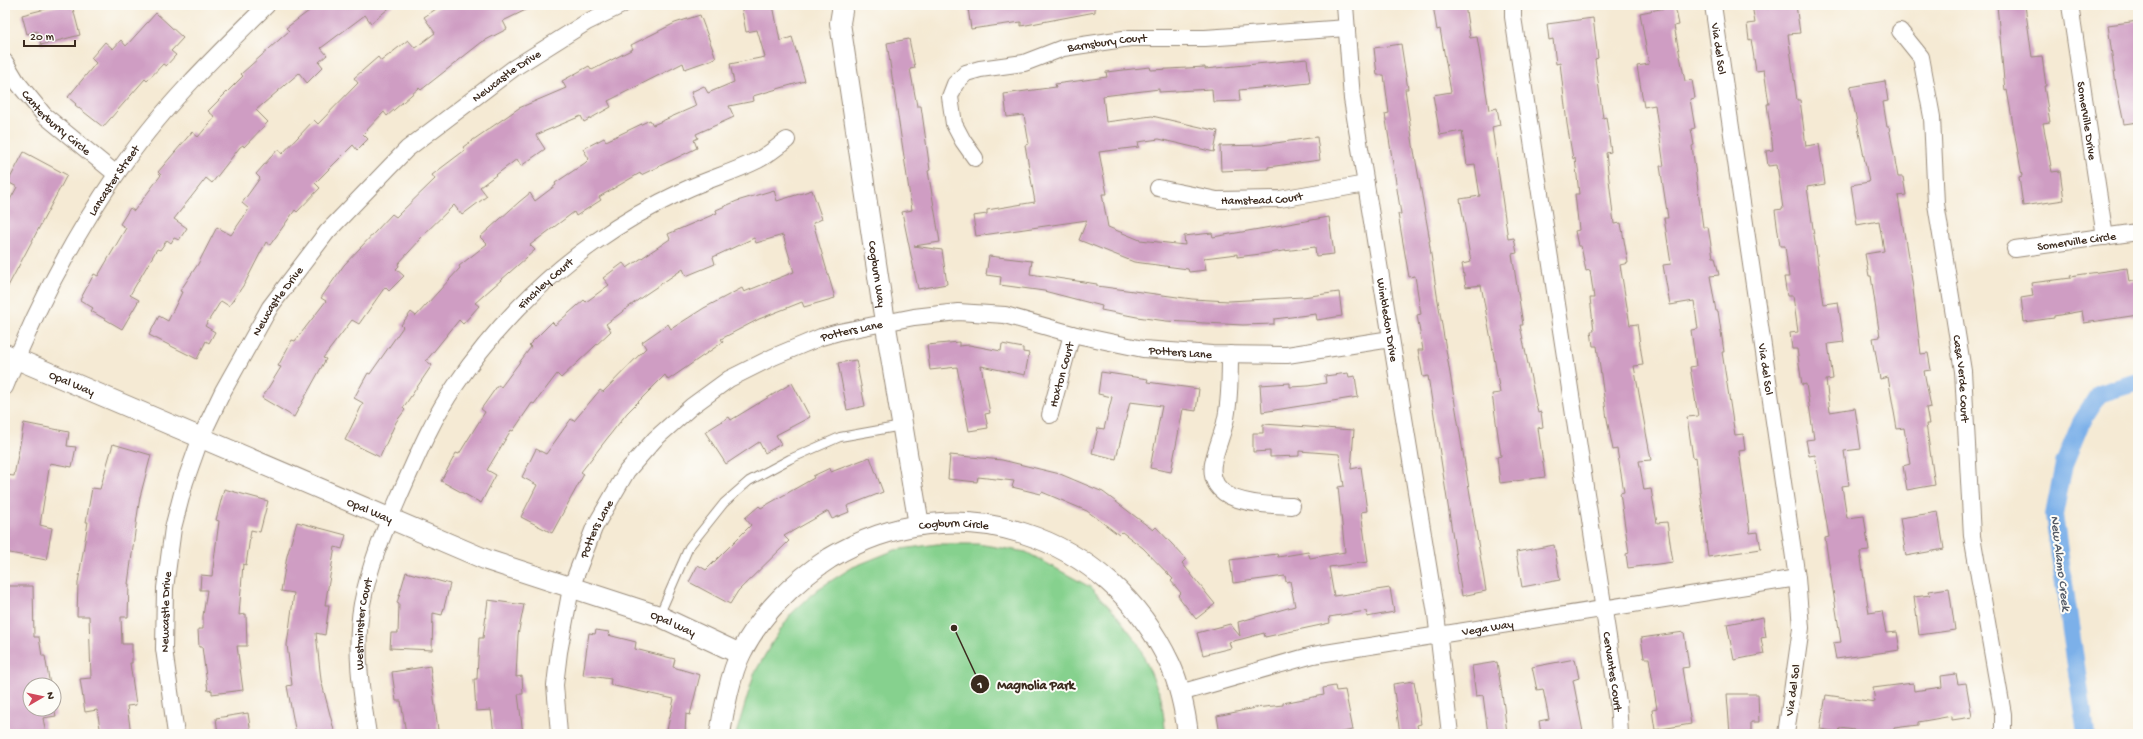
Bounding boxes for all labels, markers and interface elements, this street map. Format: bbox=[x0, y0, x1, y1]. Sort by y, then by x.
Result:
street label: Via del Sol bbox=[1707, 21, 1728, 76]
scale bar bbox=[24, 22, 75, 48]
text: 20 m bbox=[30, 31, 55, 45]
street label: Barnsbury Court bbox=[1066, 33, 1148, 56]
street label: Newcastle Drive bbox=[470, 47, 545, 106]
street label: Somerville Drive bbox=[2073, 81, 2098, 162]
street label: Canterburry Circle bbox=[17, 88, 93, 160]
street label: Lancaster Street bbox=[86, 142, 144, 219]
street label: Hamstead Court bbox=[1221, 190, 1305, 209]
street label: Somerville Circle bbox=[2036, 230, 2118, 255]
street label: Cogburn Way bbox=[864, 240, 888, 309]
street label: Finchley Court bbox=[515, 255, 578, 314]
street label: Newcastle Drive bbox=[250, 264, 308, 339]
street label: Wimbledon Drive bbox=[1372, 277, 1400, 364]
street label: Potters Lane bbox=[818, 318, 885, 346]
street label: Casa Verde Court bbox=[1948, 334, 1971, 424]
street label: Hoxton Court bbox=[1047, 340, 1079, 409]
street label: Via del Sol bbox=[1754, 342, 1775, 396]
street label: Potters Lane bbox=[1147, 344, 1213, 363]
street label: Opal Way bbox=[46, 369, 96, 400]
street label: Opal Way bbox=[344, 496, 394, 528]
street label: Potters Lane bbox=[578, 497, 618, 562]
water label: New Alamo Creek bbox=[2046, 515, 2073, 613]
street label: Cogburn Circle bbox=[918, 517, 991, 534]
street label: Newcastle Drive bbox=[159, 570, 176, 653]
street label: Westminster Court bbox=[353, 576, 377, 670]
street label: Opal Way bbox=[649, 609, 697, 641]
street label: Vega Way bbox=[1460, 618, 1515, 640]
street label: Cervantes Court bbox=[1598, 631, 1624, 713]
street label: Via del Sol bbox=[1783, 663, 1805, 718]
callout: Magnolia Park bbox=[970, 672, 1083, 697]
north arrow bbox=[22, 677, 62, 717]
text: 1 bbox=[977, 679, 983, 693]
text: Magnolia Park bbox=[997, 679, 1077, 694]
text: N bbox=[43, 691, 56, 700]

